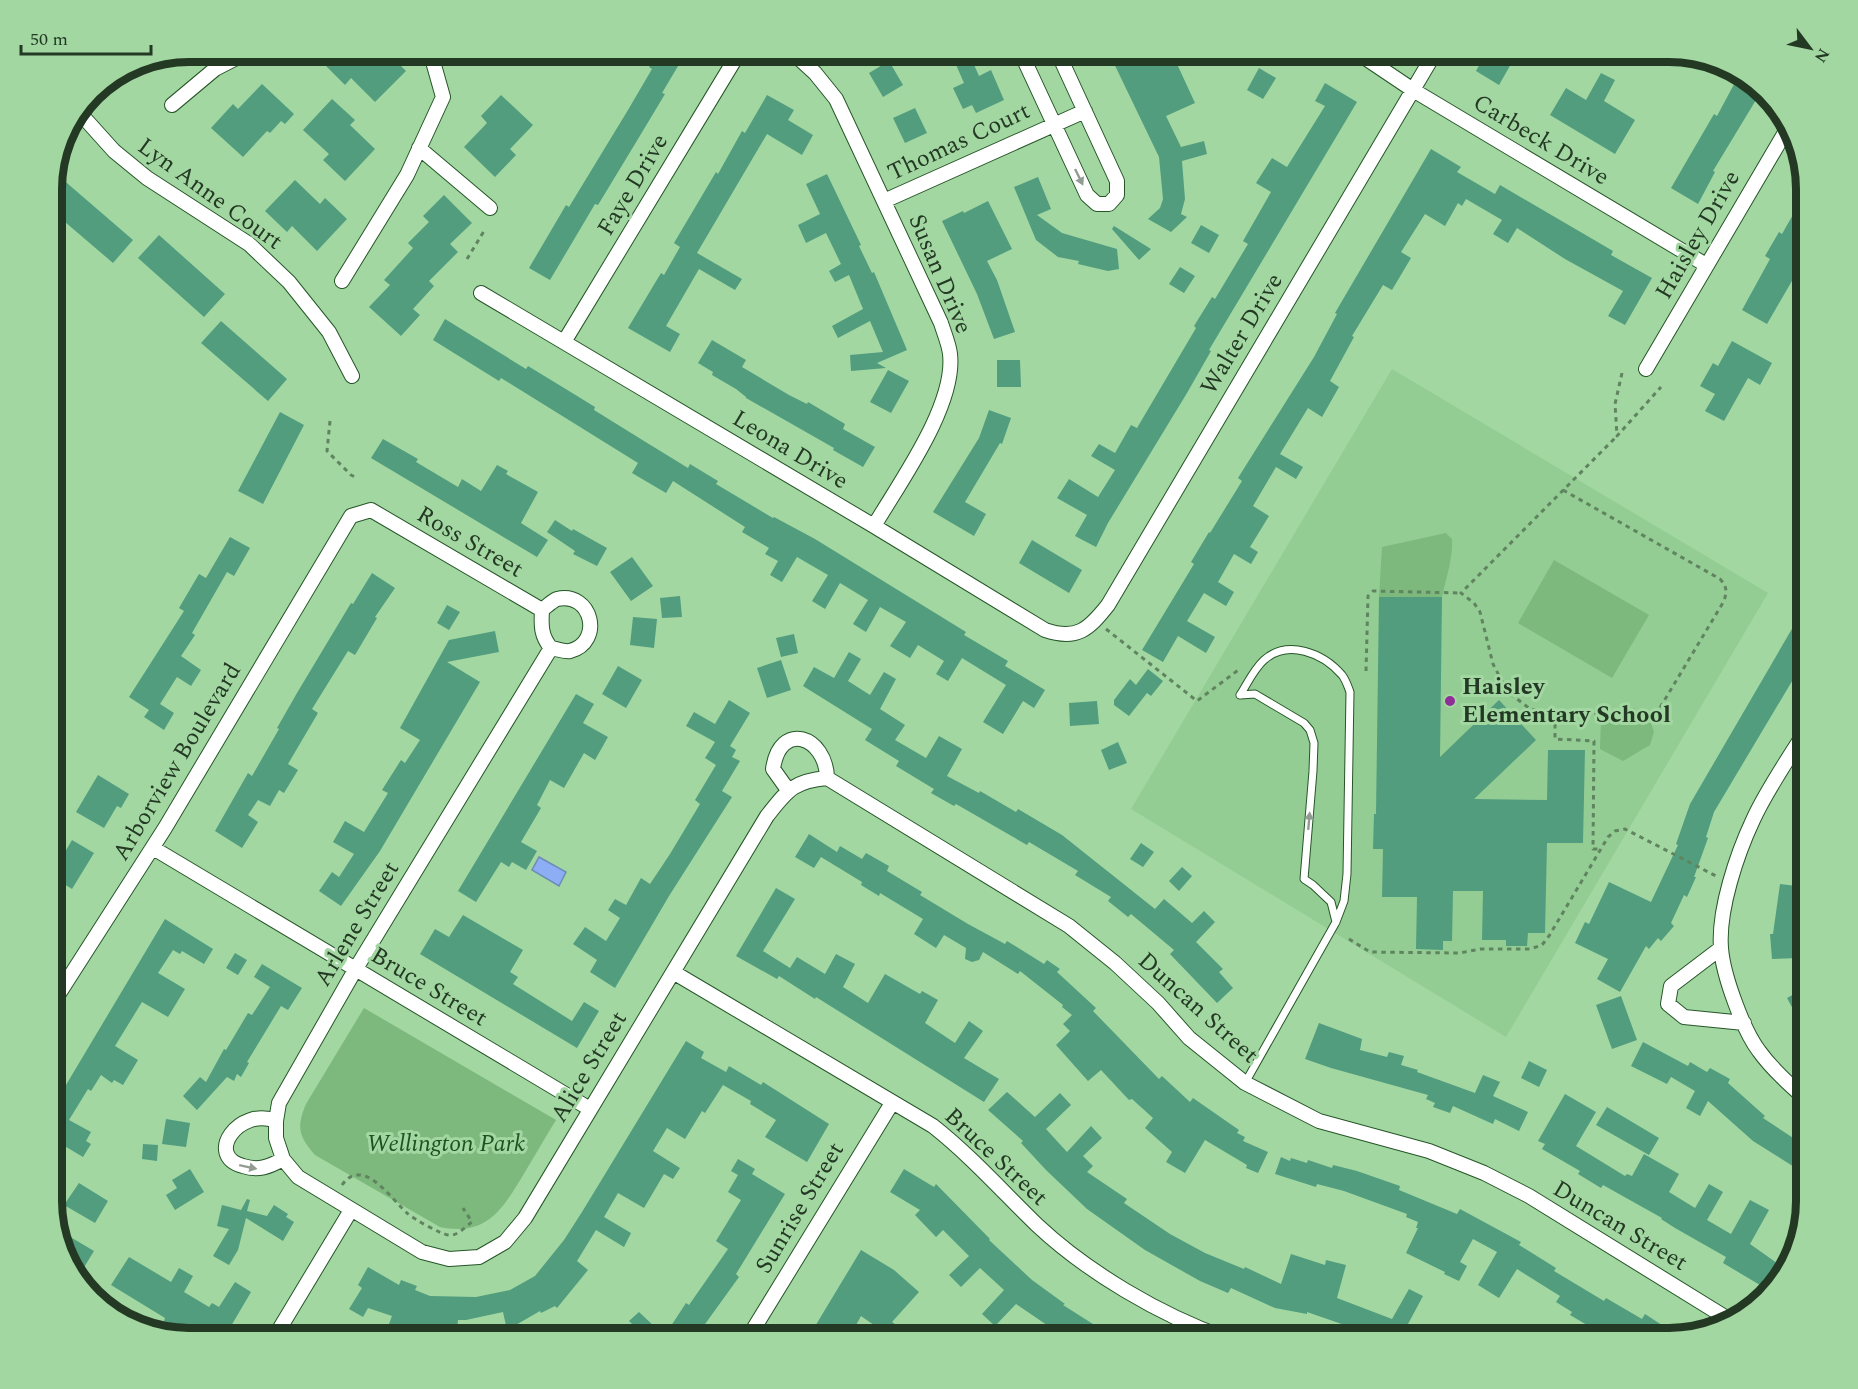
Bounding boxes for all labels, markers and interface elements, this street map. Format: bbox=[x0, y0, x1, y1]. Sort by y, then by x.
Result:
scale bar bbox=[21, 18, 152, 56]
north arrow bbox=[1780, 18, 1840, 78]
text: 50 m bbox=[30, 26, 68, 53]
text: N bbox=[1808, 44, 1836, 67]
street label: Carbeck Drive bbox=[1466, 85, 1616, 195]
street label: Thomas Court bbox=[882, 93, 1036, 191]
street label: Faye Drive bbox=[588, 127, 678, 243]
street label: Lyn Anne Court bbox=[130, 129, 290, 259]
street label: Haisley Drive bbox=[1646, 164, 1750, 306]
one-way arrow bbox=[1074, 169, 1083, 186]
street label: Susan Drive bbox=[899, 208, 981, 340]
street label: Walter Drive bbox=[1192, 266, 1292, 402]
street label: Leona Drive bbox=[725, 401, 855, 499]
street label: Ross Street bbox=[410, 497, 530, 587]
street label: Arborview Boulevard bbox=[103, 656, 251, 868]
place label: Haisley Elementary School bbox=[1462, 669, 1671, 733]
marker: Haisley Elementary School bbox=[1443, 694, 1457, 708]
one-way arrow bbox=[1304, 812, 1314, 831]
street label: Arlene Street bbox=[305, 854, 409, 994]
street label: Bruce Street bbox=[364, 938, 494, 1036]
street label: Duncan Street bbox=[1129, 944, 1267, 1072]
street label: Alice Street bbox=[542, 1004, 636, 1130]
street label: Bruce Street bbox=[936, 1099, 1056, 1215]
park label: Wellington Park bbox=[367, 1126, 525, 1162]
street label: Sunrise Street bbox=[746, 1135, 854, 1281]
one-way arrow bbox=[239, 1163, 258, 1172]
street label: Duncan Street bbox=[1545, 1171, 1695, 1281]

